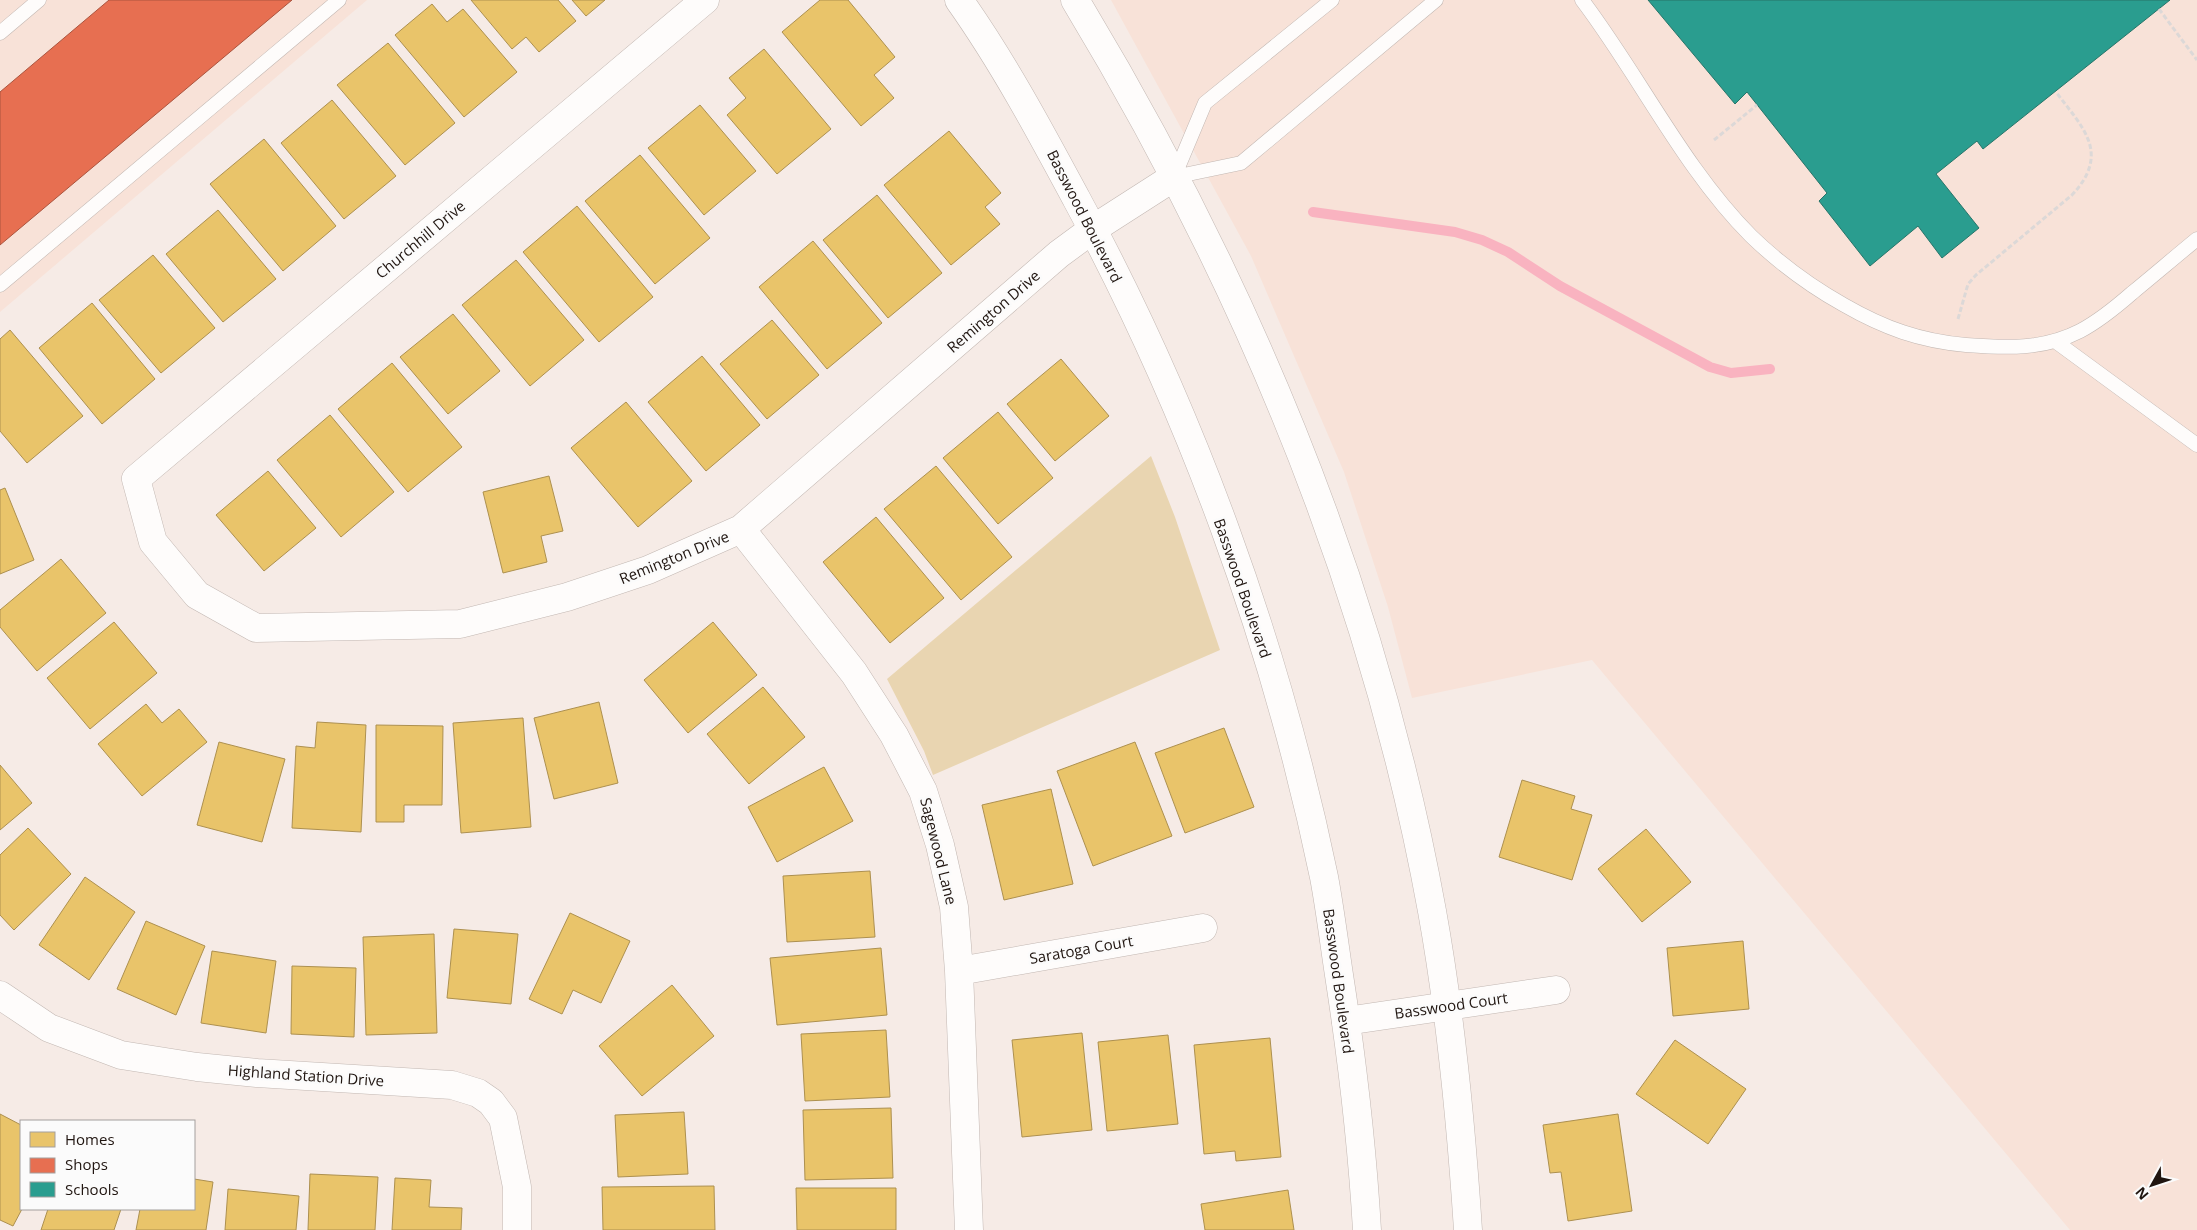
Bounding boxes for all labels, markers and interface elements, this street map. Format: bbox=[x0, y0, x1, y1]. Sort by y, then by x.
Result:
street label: Basswood Boulevard bbox=[1043, 146, 1127, 286]
street label: Churchhill Drive bbox=[371, 195, 469, 283]
street label: Remington Drive bbox=[942, 265, 1044, 357]
street label: Basswood Boulevard bbox=[1210, 516, 1276, 660]
street label: Remington Drive bbox=[616, 526, 732, 588]
street label: Sagewood Lane bbox=[916, 795, 962, 907]
street label: Basswood Boulevard bbox=[1319, 907, 1359, 1055]
street label: Saratoga Court bbox=[1028, 930, 1134, 968]
street label: Basswood Court bbox=[1393, 987, 1509, 1023]
street label: Highland Station Drive bbox=[227, 1060, 385, 1090]
legend bbox=[20, 1120, 195, 1210]
text: Homes bbox=[65, 1129, 115, 1149]
text: Shops bbox=[65, 1154, 108, 1174]
north arrow bbox=[2127, 1160, 2177, 1210]
text: Schools bbox=[65, 1179, 119, 1199]
text: N bbox=[2131, 1183, 2153, 1204]

